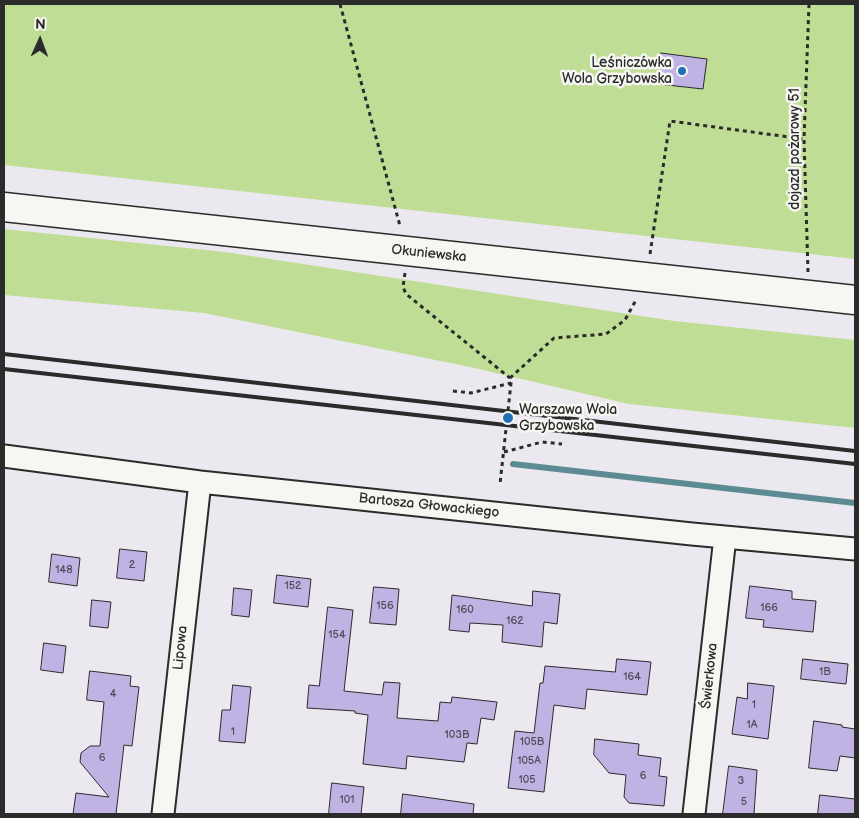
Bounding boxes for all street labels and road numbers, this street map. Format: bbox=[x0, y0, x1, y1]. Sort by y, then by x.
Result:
street label: dojazd pożarowy 51 bbox=[787, 88, 803, 210]
street label: Okuniewska bbox=[391, 242, 467, 266]
street label: Bartosza Głowackiego bbox=[358, 490, 500, 522]
street label: Lipowa bbox=[170, 625, 192, 671]
street label: Świerkowa bbox=[698, 642, 722, 710]

